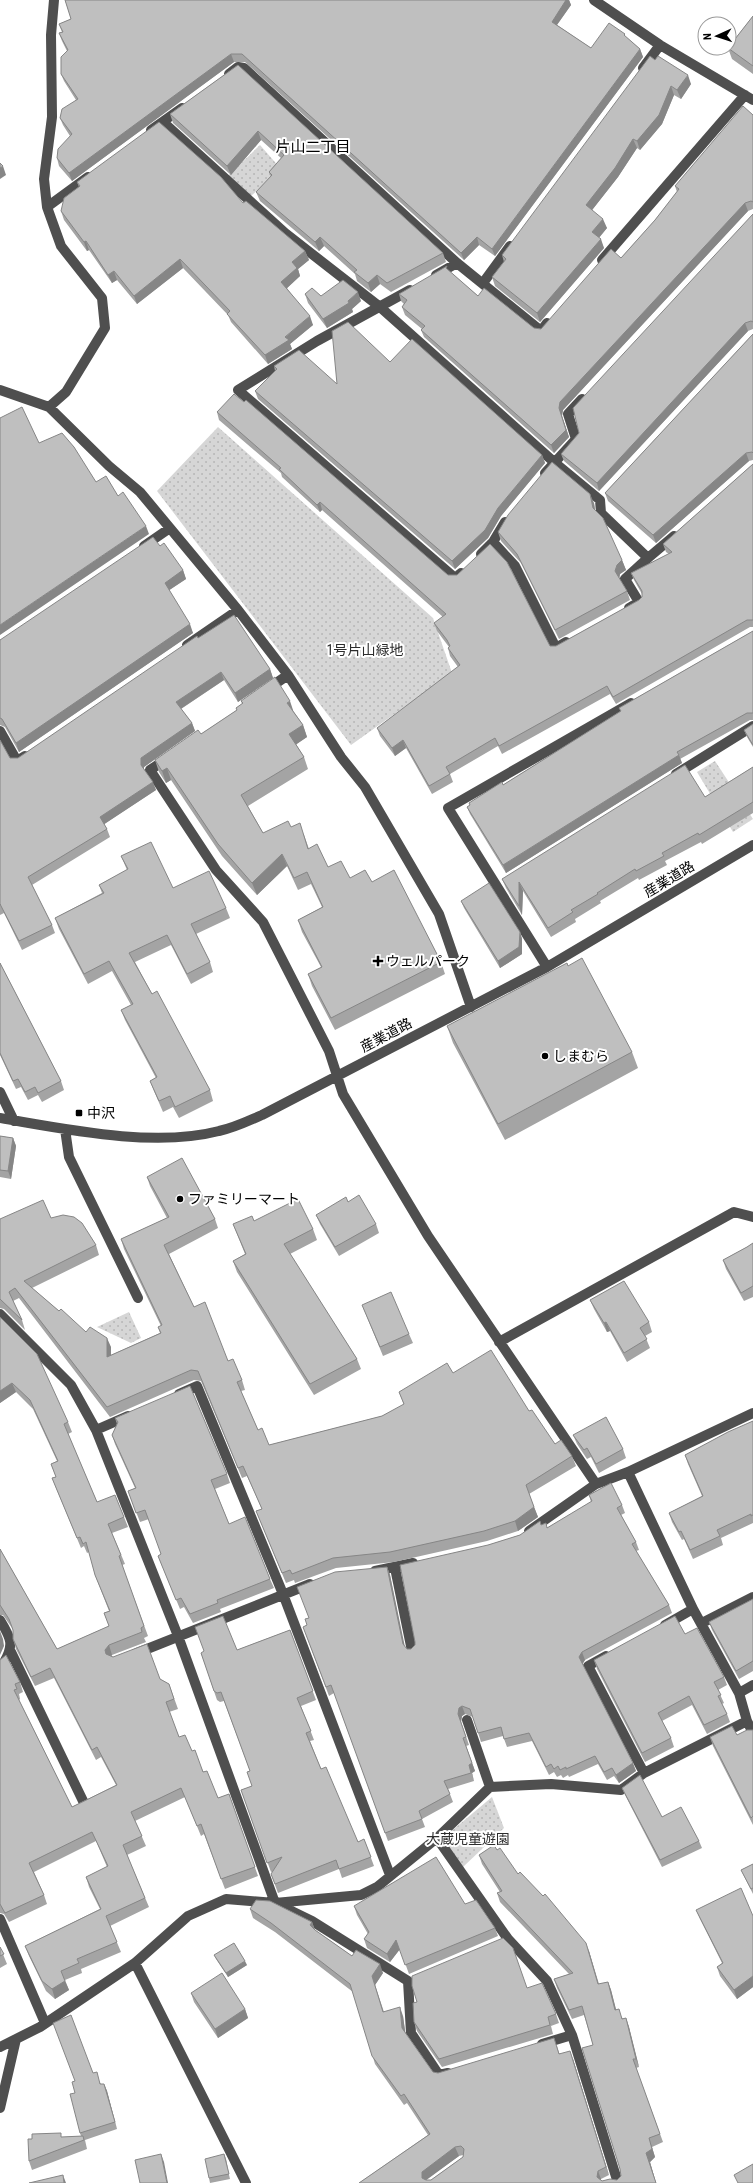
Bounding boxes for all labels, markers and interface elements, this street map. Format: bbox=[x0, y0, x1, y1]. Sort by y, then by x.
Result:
north arrow bbox=[697, 16, 737, 56]
text: N bbox=[701, 33, 714, 40]
district label: 片山二丁目 bbox=[275, 138, 351, 156]
park label: 1号片山緑地 bbox=[327, 642, 403, 658]
street label: 産業道路 bbox=[641, 858, 697, 900]
place label: ウェルパーク bbox=[386, 953, 470, 969]
marker: ウェルパーク bbox=[373, 956, 383, 966]
street label: 産業道路 bbox=[358, 1015, 414, 1055]
place label: しまむら bbox=[553, 1048, 609, 1064]
marker: しまむら bbox=[540, 1051, 550, 1061]
place label: 中沢 bbox=[87, 1105, 115, 1121]
marker: 中沢 bbox=[74, 1108, 84, 1118]
place label: ファミリーマート bbox=[188, 1191, 300, 1207]
marker: ファミリーマート bbox=[175, 1194, 185, 1204]
park label: 大蔵児童遊園 bbox=[426, 1831, 510, 1847]

